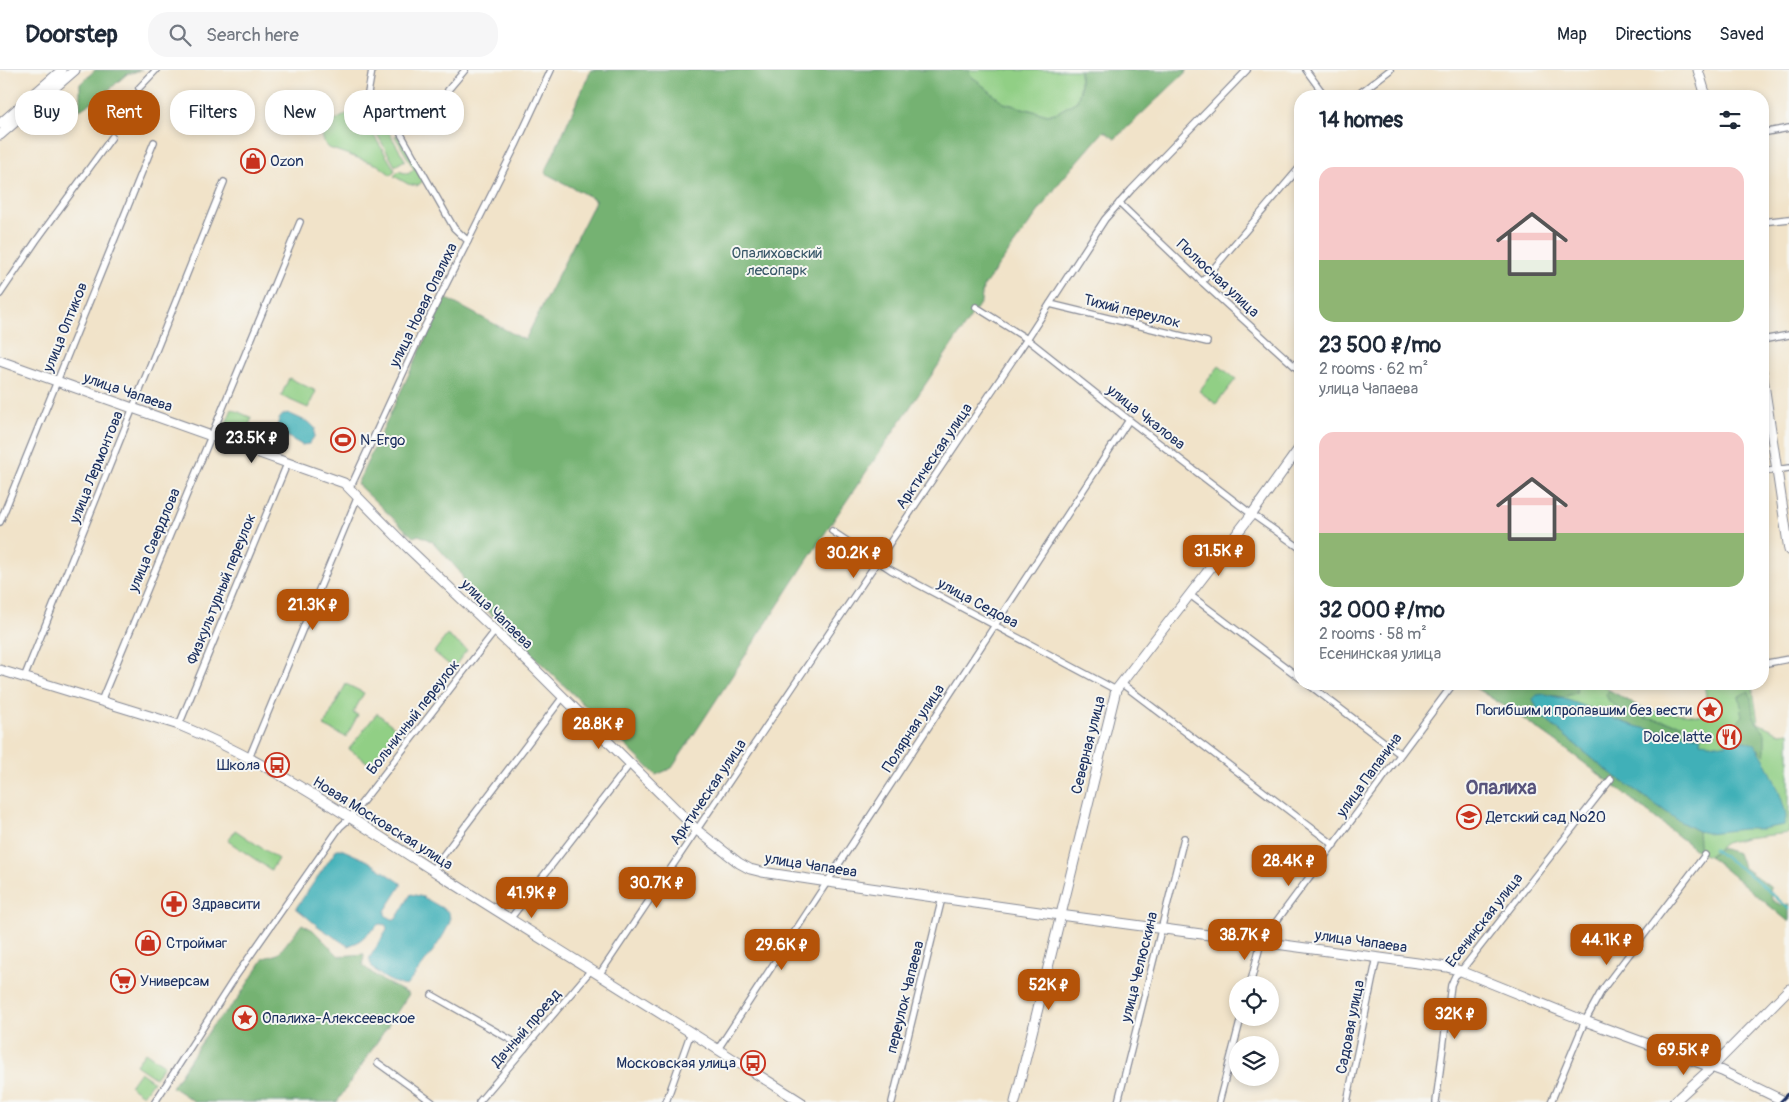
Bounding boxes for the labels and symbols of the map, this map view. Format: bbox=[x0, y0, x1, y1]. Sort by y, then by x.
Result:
shop icon: Ozon bbox=[240, 148, 266, 174]
place label: Ozon bbox=[270, 152, 304, 171]
street label: Полюсная улица bbox=[1172, 235, 1263, 322]
street label: улица Новая Опалиха bbox=[385, 240, 462, 371]
park label: Опалиховский лесопарк bbox=[732, 244, 822, 280]
street label: улица Оптиков bbox=[38, 280, 92, 376]
street label: Тихий переулок bbox=[1081, 290, 1183, 333]
street label: улица Чапаева bbox=[80, 368, 175, 417]
street label: улица Чкалова bbox=[1102, 380, 1189, 454]
street label: Арктическая улица bbox=[892, 400, 977, 513]
street label: улица Лермонтова bbox=[65, 408, 128, 527]
pin: 23.5K ₽ bbox=[206, 422, 298, 464]
sports icon: N-Ergo bbox=[330, 427, 356, 453]
place label: N-Ergo bbox=[360, 431, 405, 450]
street label: улица Свердлова bbox=[124, 485, 185, 596]
street label: Физкультурный переулок bbox=[182, 511, 261, 667]
pin: 31.5K ₽ bbox=[1173, 534, 1265, 577]
pin: 30.2K ₽ bbox=[808, 536, 900, 579]
street label: улица Седова bbox=[933, 574, 1021, 633]
street label: улица Чапаева bbox=[456, 575, 537, 653]
pin: 21.3K ₽ bbox=[267, 588, 359, 631]
street label: Больничный переулок bbox=[363, 656, 464, 779]
street label: Полярная улица bbox=[878, 681, 949, 776]
street label: Северная улица bbox=[1067, 694, 1110, 796]
place icon: Погибшим и пропавшим без вести bbox=[1697, 697, 1723, 723]
place label: Погибшим и пропавшим без вести bbox=[1476, 701, 1692, 720]
pin: 28.8K ₽ bbox=[553, 708, 645, 750]
restaurant icon: Dolce latte bbox=[1716, 724, 1742, 750]
place label: Dolce latte bbox=[1643, 728, 1713, 747]
street label: улица Папанина bbox=[1332, 729, 1406, 822]
street label: Арктическая улица bbox=[666, 736, 751, 849]
bus stop icon: Школа bbox=[264, 752, 290, 778]
place label: Школа bbox=[217, 756, 260, 775]
street label: Новая Московская улица bbox=[309, 772, 456, 874]
district label: Опалиха bbox=[1466, 775, 1536, 800]
school or university icon: Детский сад №20 bbox=[1456, 804, 1482, 830]
place label: Детский сад №20 bbox=[1485, 808, 1606, 827]
pin: 28.4K ₽ bbox=[1243, 844, 1335, 887]
street label: улица Чапаева bbox=[763, 849, 858, 882]
pin: 30.7K ₽ bbox=[611, 866, 703, 909]
street label: Есенинская улица bbox=[1442, 869, 1527, 971]
pin: 41.9K ₽ bbox=[486, 876, 578, 919]
pharmacy icon: Здравсити bbox=[161, 891, 187, 917]
place label: Здравсити bbox=[192, 895, 260, 914]
street label: улица Челюскина bbox=[1116, 910, 1162, 1025]
pin: 38.7K ₽ bbox=[1199, 918, 1291, 961]
pin: 44.1K ₽ bbox=[1561, 924, 1653, 966]
street label: улица Чапаева bbox=[1313, 925, 1408, 957]
pin: 29.6K ₽ bbox=[736, 928, 828, 971]
shop icon: Строймаг bbox=[135, 930, 161, 956]
place label: Строймаг bbox=[166, 934, 227, 953]
street label: переулок Чапаева bbox=[882, 939, 929, 1055]
supermarket icon: Универсам bbox=[110, 968, 136, 994]
pin: 52K ₽ bbox=[1014, 968, 1084, 1011]
place label: Универсам bbox=[140, 972, 210, 991]
street label: Садовая улица bbox=[1332, 978, 1369, 1076]
street label: Дачный проезд bbox=[487, 985, 566, 1072]
pin: 32K ₽ bbox=[1420, 998, 1490, 1040]
place icon: Опалиха-Алексеевское bbox=[232, 1005, 258, 1031]
place label: Опалиха-Алексеевское bbox=[262, 1009, 416, 1028]
pin: 69.5K ₽ bbox=[1638, 1034, 1730, 1076]
bus stop icon: Московская улица bbox=[740, 1050, 766, 1076]
place label: Московская улица bbox=[616, 1054, 736, 1073]

